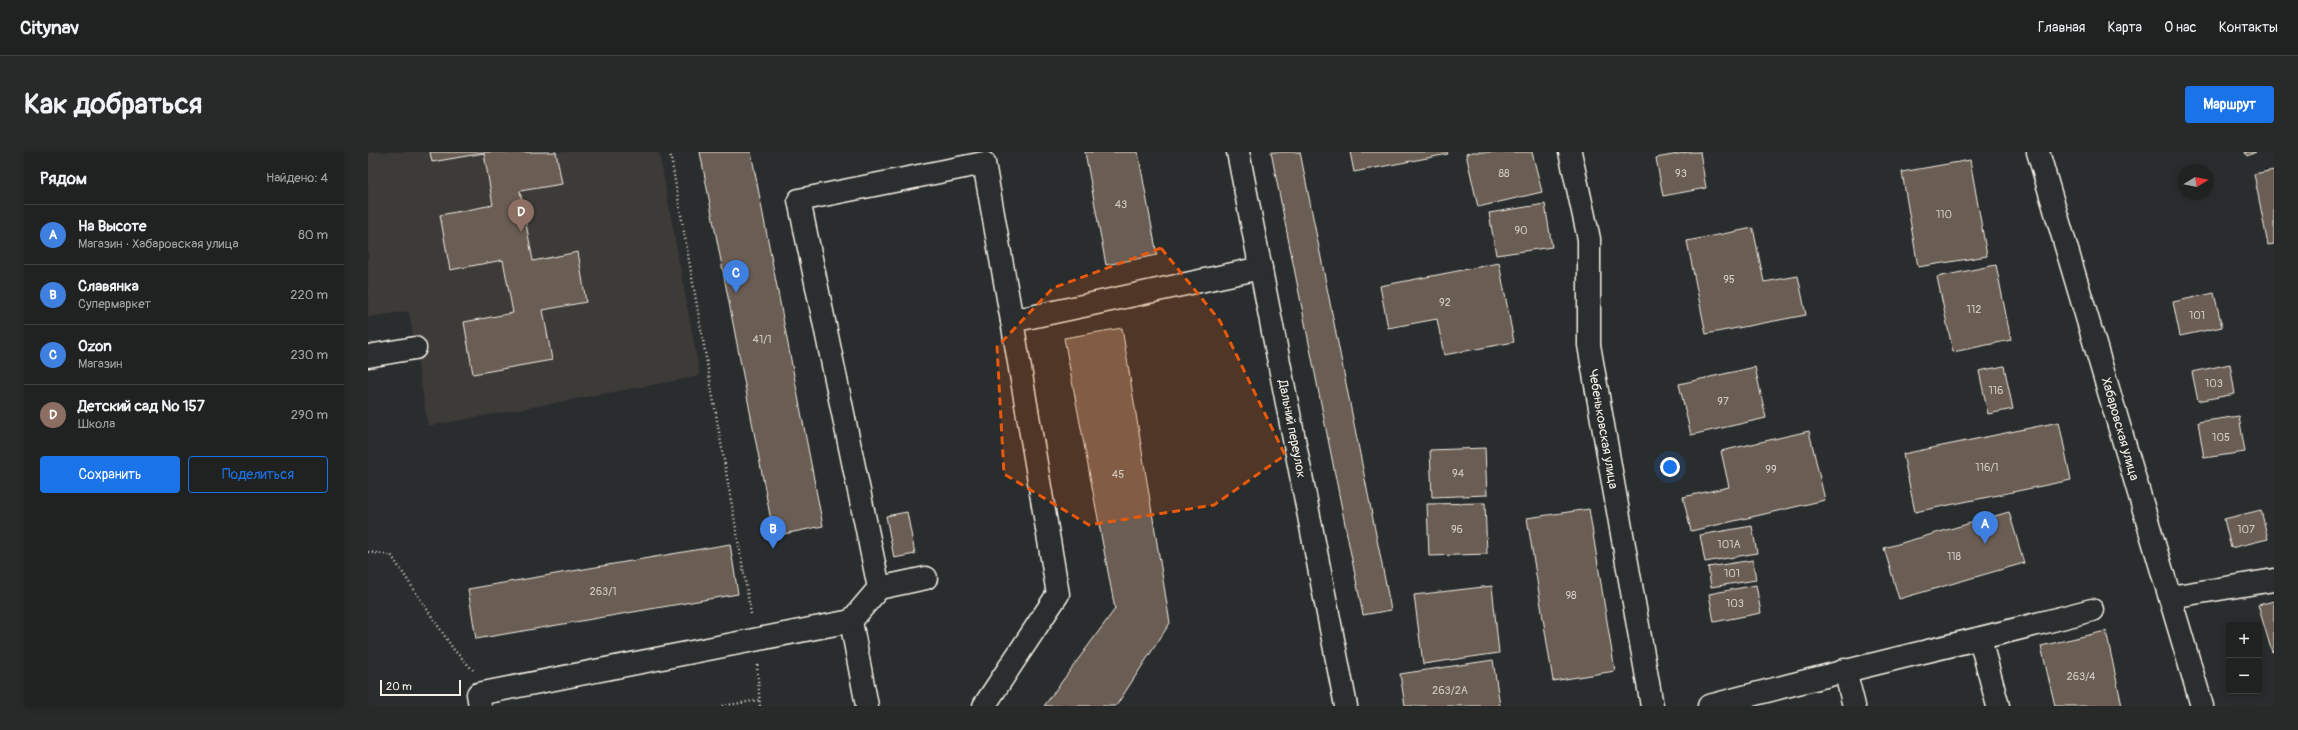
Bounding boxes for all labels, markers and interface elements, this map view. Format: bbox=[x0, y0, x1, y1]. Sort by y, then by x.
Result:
text: Citynav bbox=[20, 16, 79, 40]
text: Главная bbox=[2038, 19, 2085, 36]
text: Карта bbox=[2107, 19, 2142, 36]
text: О нас bbox=[2164, 19, 2197, 36]
text: Контакты bbox=[2219, 19, 2278, 36]
button: Маршрут bbox=[2185, 86, 2274, 123]
text: Как добраться bbox=[24, 87, 202, 122]
north arrow bbox=[2178, 164, 2214, 200]
house number: 88 bbox=[1498, 167, 1510, 180]
house number: 93 bbox=[1675, 167, 1687, 180]
text: Рядом bbox=[40, 168, 87, 189]
text: Найдено: 4 bbox=[266, 170, 328, 186]
house number: 43 bbox=[1115, 198, 1127, 211]
pin: D bbox=[508, 199, 534, 232]
house number: 110 bbox=[1936, 208, 1952, 221]
text: На Высоте bbox=[78, 217, 146, 236]
house number: 90 bbox=[1514, 224, 1528, 237]
text: A bbox=[49, 227, 57, 243]
text: 80 m bbox=[298, 227, 328, 243]
text: Магазин · Хабаровская улица bbox=[78, 236, 239, 252]
pin: C bbox=[723, 260, 749, 293]
house number: 95 bbox=[1723, 273, 1735, 286]
text: Славянка bbox=[78, 277, 139, 296]
text: B bbox=[49, 287, 57, 303]
text: 220 m bbox=[290, 287, 328, 303]
text: Супермаркет bbox=[78, 296, 151, 312]
house number: 92 bbox=[1439, 296, 1451, 309]
house number: 112 bbox=[1967, 303, 1981, 316]
house number: 101 bbox=[2189, 309, 2205, 322]
house number: 41/1 bbox=[753, 333, 771, 346]
text: Ozon bbox=[78, 337, 112, 356]
text: C bbox=[49, 347, 57, 363]
text: 230 m bbox=[291, 347, 328, 363]
text: Магазин bbox=[78, 356, 122, 372]
street label: Чебеньковская улица bbox=[1585, 368, 1621, 490]
street label: Хабаровская улица bbox=[2098, 376, 2142, 482]
house number: 103 bbox=[2205, 377, 2223, 390]
street label: Дальний переулок bbox=[1274, 378, 1309, 480]
house number: 116 bbox=[1988, 384, 2004, 397]
house number: 97 bbox=[1717, 395, 1729, 408]
text: Детский сад № 157 bbox=[78, 397, 205, 416]
text: D bbox=[49, 407, 57, 423]
text: 290 m bbox=[291, 407, 328, 423]
text: Школа bbox=[78, 416, 115, 432]
house number: 105 bbox=[2212, 431, 2230, 444]
button: Сохранить bbox=[40, 456, 180, 493]
button: Поделиться bbox=[188, 456, 328, 493]
your location bbox=[1660, 457, 1680, 477]
house number: 116/1 bbox=[1975, 461, 1999, 474]
house number: 99 bbox=[1765, 463, 1777, 476]
house number: 94 bbox=[1452, 467, 1465, 480]
house number: 45 bbox=[1112, 468, 1124, 481]
pin: A bbox=[1972, 511, 1998, 544]
pin: B bbox=[760, 516, 786, 549]
house number: 96 bbox=[1451, 523, 1463, 536]
house number: 107 bbox=[2237, 523, 2255, 536]
house number: 101А bbox=[1717, 538, 1741, 551]
house number: 118 bbox=[1947, 550, 1962, 563]
house number: 101 bbox=[1724, 567, 1740, 580]
house number: 263/1 bbox=[590, 585, 616, 598]
house number: 98 bbox=[1565, 589, 1577, 602]
house number: 103 bbox=[1726, 597, 1744, 610]
map controls bbox=[2226, 622, 2262, 694]
button: + bbox=[2226, 622, 2262, 658]
button: − bbox=[2226, 658, 2262, 694]
house number: 263/4 bbox=[2066, 670, 2096, 683]
scale bar bbox=[380, 678, 461, 697]
text: 20 m bbox=[386, 680, 412, 693]
house number: 263/2А bbox=[1432, 684, 1468, 697]

